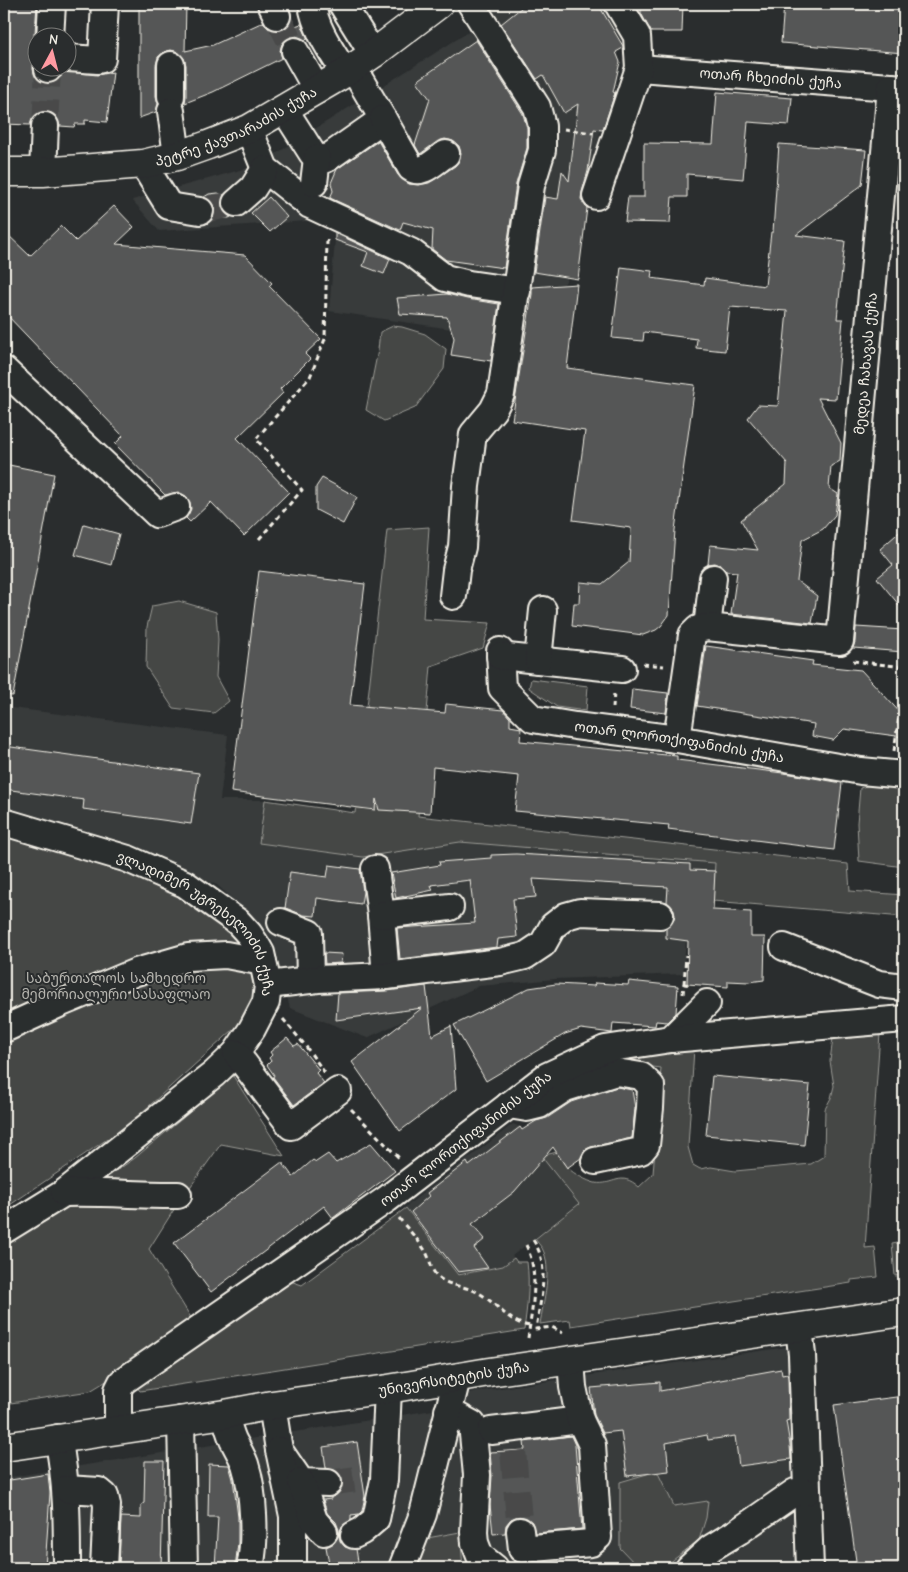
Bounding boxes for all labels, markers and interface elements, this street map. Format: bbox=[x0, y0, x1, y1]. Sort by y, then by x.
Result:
north arrow bbox=[28, 28, 78, 78]
text: N bbox=[48, 31, 59, 49]
street label: ოთარ ჩხეიძის ქუჩა bbox=[699, 65, 842, 92]
street label: პეტრე ქავთარაძის ქუჩა bbox=[154, 83, 320, 170]
street label: მედეა ჩახავას ქუჩა bbox=[851, 292, 881, 435]
street label: ოთარ ლორთქიფანიძის ქუჩა bbox=[573, 718, 785, 766]
street label: ვლადიმერ უგრეხელიძის ქუჩა bbox=[115, 848, 277, 997]
park label: საბურთალოს სამხედრო მემორიალური სასაფლაო bbox=[21, 970, 211, 1003]
street label: ოთარ ლორთქიფანიძის ქუჩა bbox=[377, 1068, 555, 1210]
street label: უნივერსიტეტის ქუჩა bbox=[377, 1358, 530, 1399]

